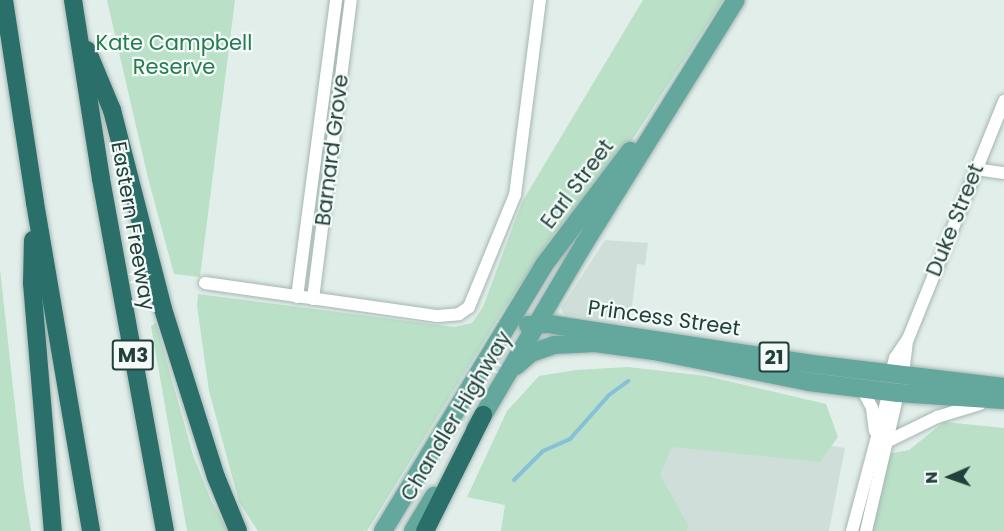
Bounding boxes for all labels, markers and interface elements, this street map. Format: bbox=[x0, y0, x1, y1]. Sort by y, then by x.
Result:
park label: Kate Campbell Reserve bbox=[96, 30, 252, 80]
street label: Barnard Grove bbox=[310, 73, 354, 227]
street label: Earl Street bbox=[535, 134, 619, 234]
street label: Eastern Freeway bbox=[106, 140, 160, 312]
street label: Duke Street bbox=[921, 160, 989, 280]
street label: Princess Street bbox=[586, 295, 742, 341]
street label: Chandler Highway bbox=[395, 327, 517, 505]
road number: M3 bbox=[110, 338, 156, 372]
road number: 21 bbox=[758, 340, 790, 374]
north arrow bbox=[920, 447, 980, 507]
text: N bbox=[920, 471, 943, 484]

